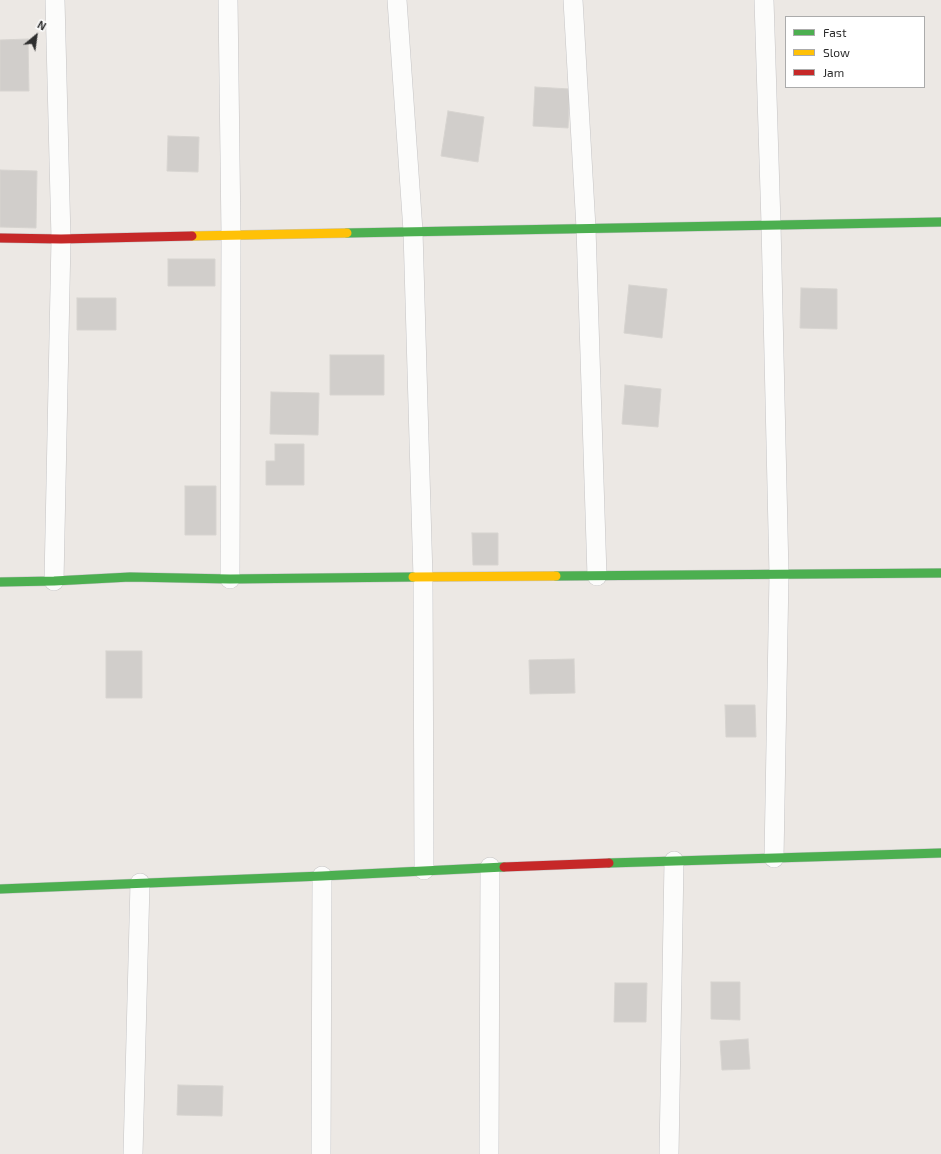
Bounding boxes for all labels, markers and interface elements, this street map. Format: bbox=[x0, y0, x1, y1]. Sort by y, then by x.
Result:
north arrow bbox=[16, 16, 56, 56]
legend bbox=[785, 16, 925, 88]
text: N bbox=[35, 17, 49, 33]
text: Fast bbox=[823, 25, 846, 39]
text: Slow bbox=[823, 45, 850, 59]
text: Jam bbox=[823, 65, 844, 79]

